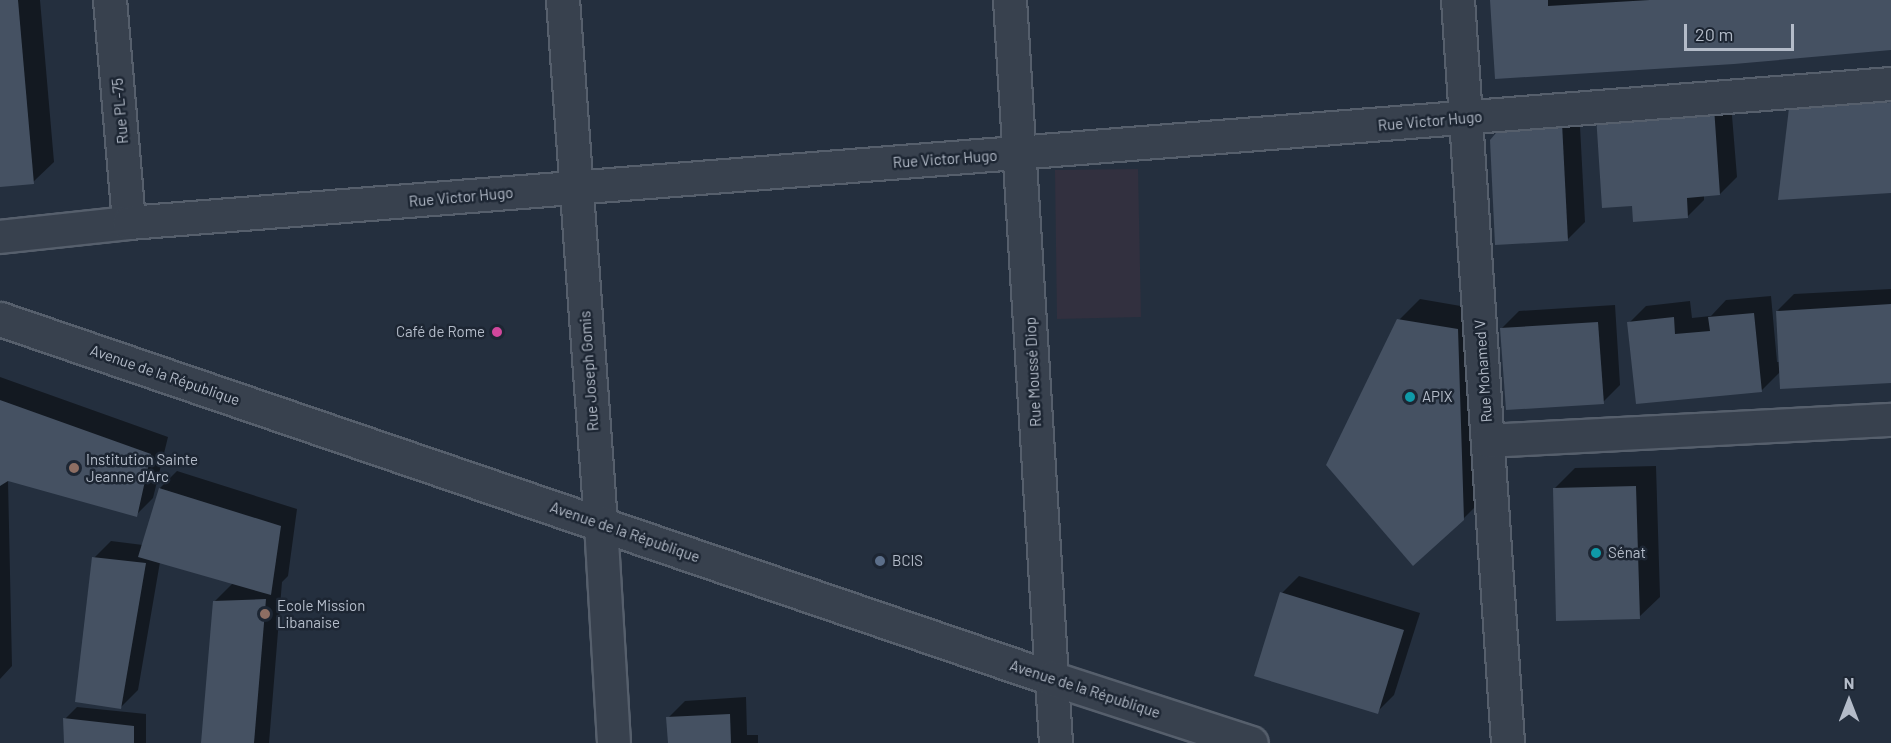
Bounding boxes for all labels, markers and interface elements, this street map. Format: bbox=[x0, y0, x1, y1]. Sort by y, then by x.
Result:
scale bar bbox=[1687, 12, 1796, 50]
text: 20 m bbox=[1695, 23, 1733, 45]
street label: Rue PL-75 bbox=[108, 77, 132, 145]
street label: Rue Victor Hugo bbox=[1377, 107, 1483, 135]
street label: Rue Victor Hugo bbox=[892, 146, 998, 172]
street label: Rue Victor Hugo bbox=[408, 183, 514, 211]
street label: Rue Joseph Gomis bbox=[576, 310, 602, 432]
street label: Rue Moussé Diop bbox=[1021, 317, 1045, 427]
street label: Rue Mohamed V bbox=[1470, 319, 1496, 423]
place label: Café de Rome bbox=[396, 323, 485, 341]
marker: Café de Rome bbox=[490, 325, 504, 339]
street label: Avenue de la République bbox=[88, 341, 242, 409]
place label: APIX bbox=[1422, 388, 1453, 406]
marker: APIX bbox=[1403, 390, 1417, 404]
place label: Institution Sainte Jeanne d'Arc bbox=[86, 450, 198, 485]
marker: Institution Sainte Jeanne d'Arc bbox=[67, 461, 81, 475]
street label: Avenue de la République bbox=[548, 498, 702, 566]
place label: Sénat bbox=[1608, 544, 1646, 562]
marker: Sénat bbox=[1589, 546, 1603, 560]
place label: BCIS bbox=[892, 552, 923, 570]
marker: BCIS bbox=[873, 554, 887, 568]
place label: Ecole Mission Libanaise bbox=[277, 596, 365, 631]
marker: Ecole Mission Libanaise bbox=[258, 607, 272, 621]
street label: Avenue de la République bbox=[1007, 656, 1163, 722]
north arrow bbox=[1819, 671, 1879, 731]
text: N bbox=[1844, 673, 1854, 692]

